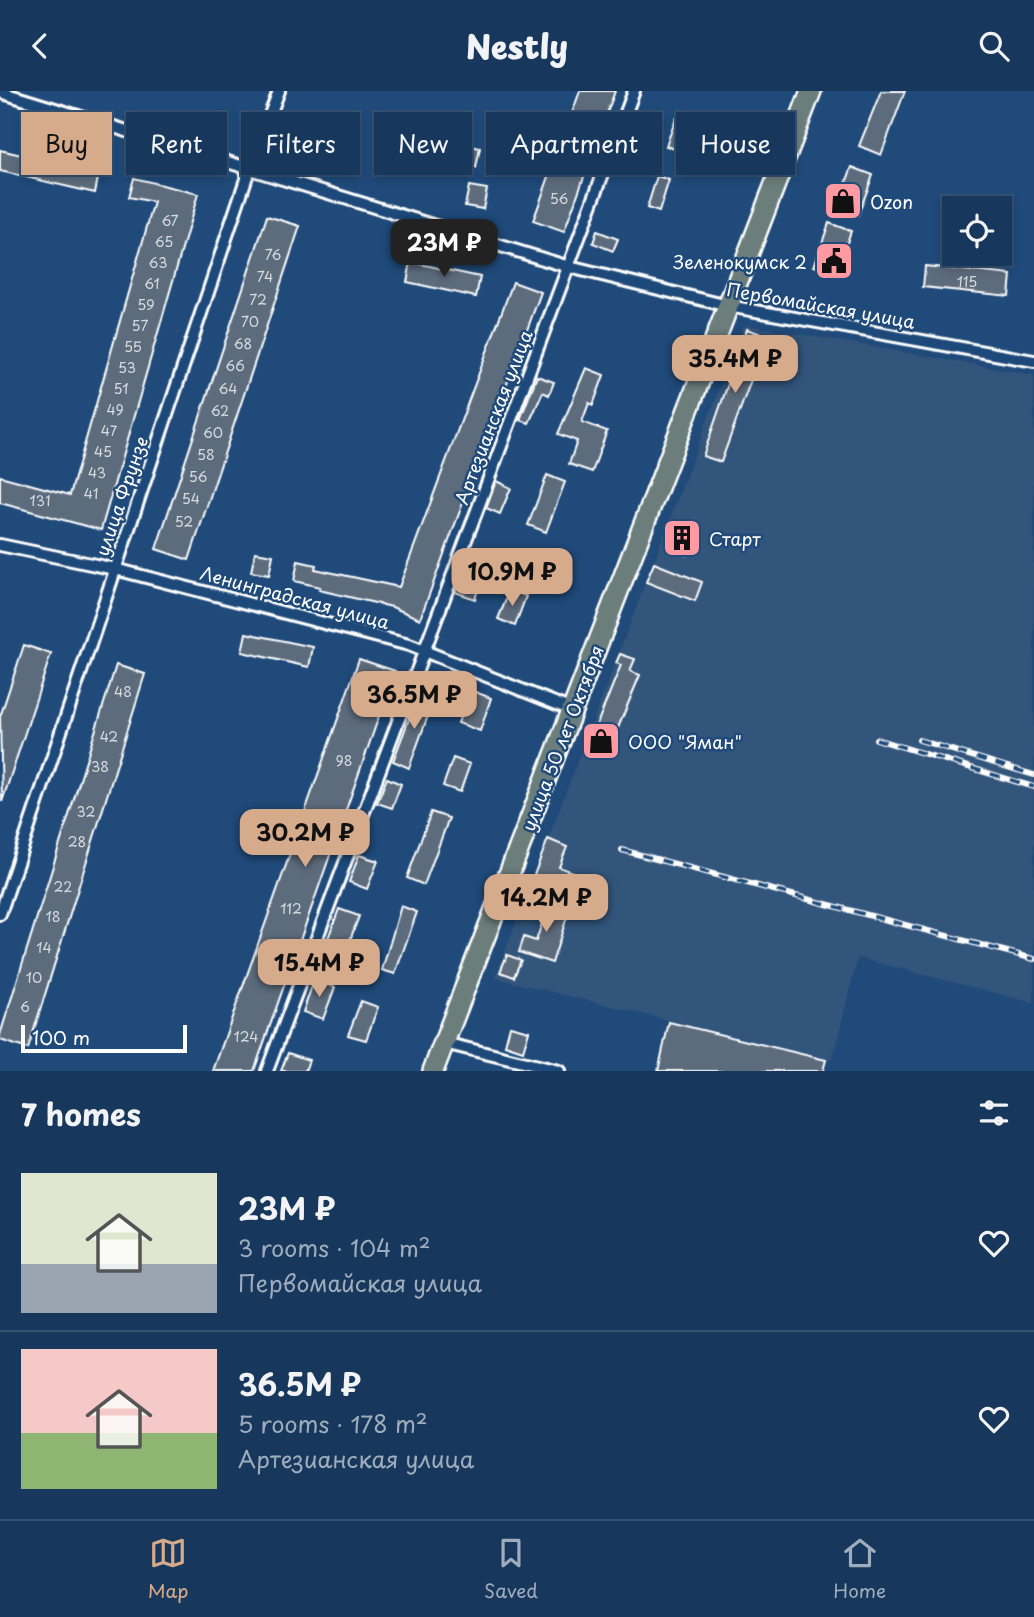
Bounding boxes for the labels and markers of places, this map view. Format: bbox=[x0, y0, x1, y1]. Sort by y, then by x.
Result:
shop icon: Ozon bbox=[822, 180, 864, 222]
place label: Ozon bbox=[870, 188, 913, 215]
pin: 23M ₽ bbox=[395, 219, 493, 279]
public building icon: Зеленокумск 2 bbox=[813, 240, 855, 282]
place label: Зеленокумск 2 bbox=[673, 248, 807, 275]
pin: 35.4M ₽ bbox=[670, 335, 800, 395]
building icon: Старт bbox=[661, 517, 703, 559]
place label: Старт bbox=[709, 525, 761, 552]
pin: 10.9M ₽ bbox=[447, 549, 577, 608]
pin: 36.5M ₽ bbox=[349, 671, 479, 731]
shop icon: ООО "Яман" bbox=[580, 720, 622, 762]
place label: ООО "Яман" bbox=[628, 728, 742, 755]
pin: 30.2M ₽ bbox=[240, 809, 370, 869]
pin: 14.2M ₽ bbox=[481, 875, 611, 934]
pin: 15.4M ₽ bbox=[254, 939, 384, 999]

